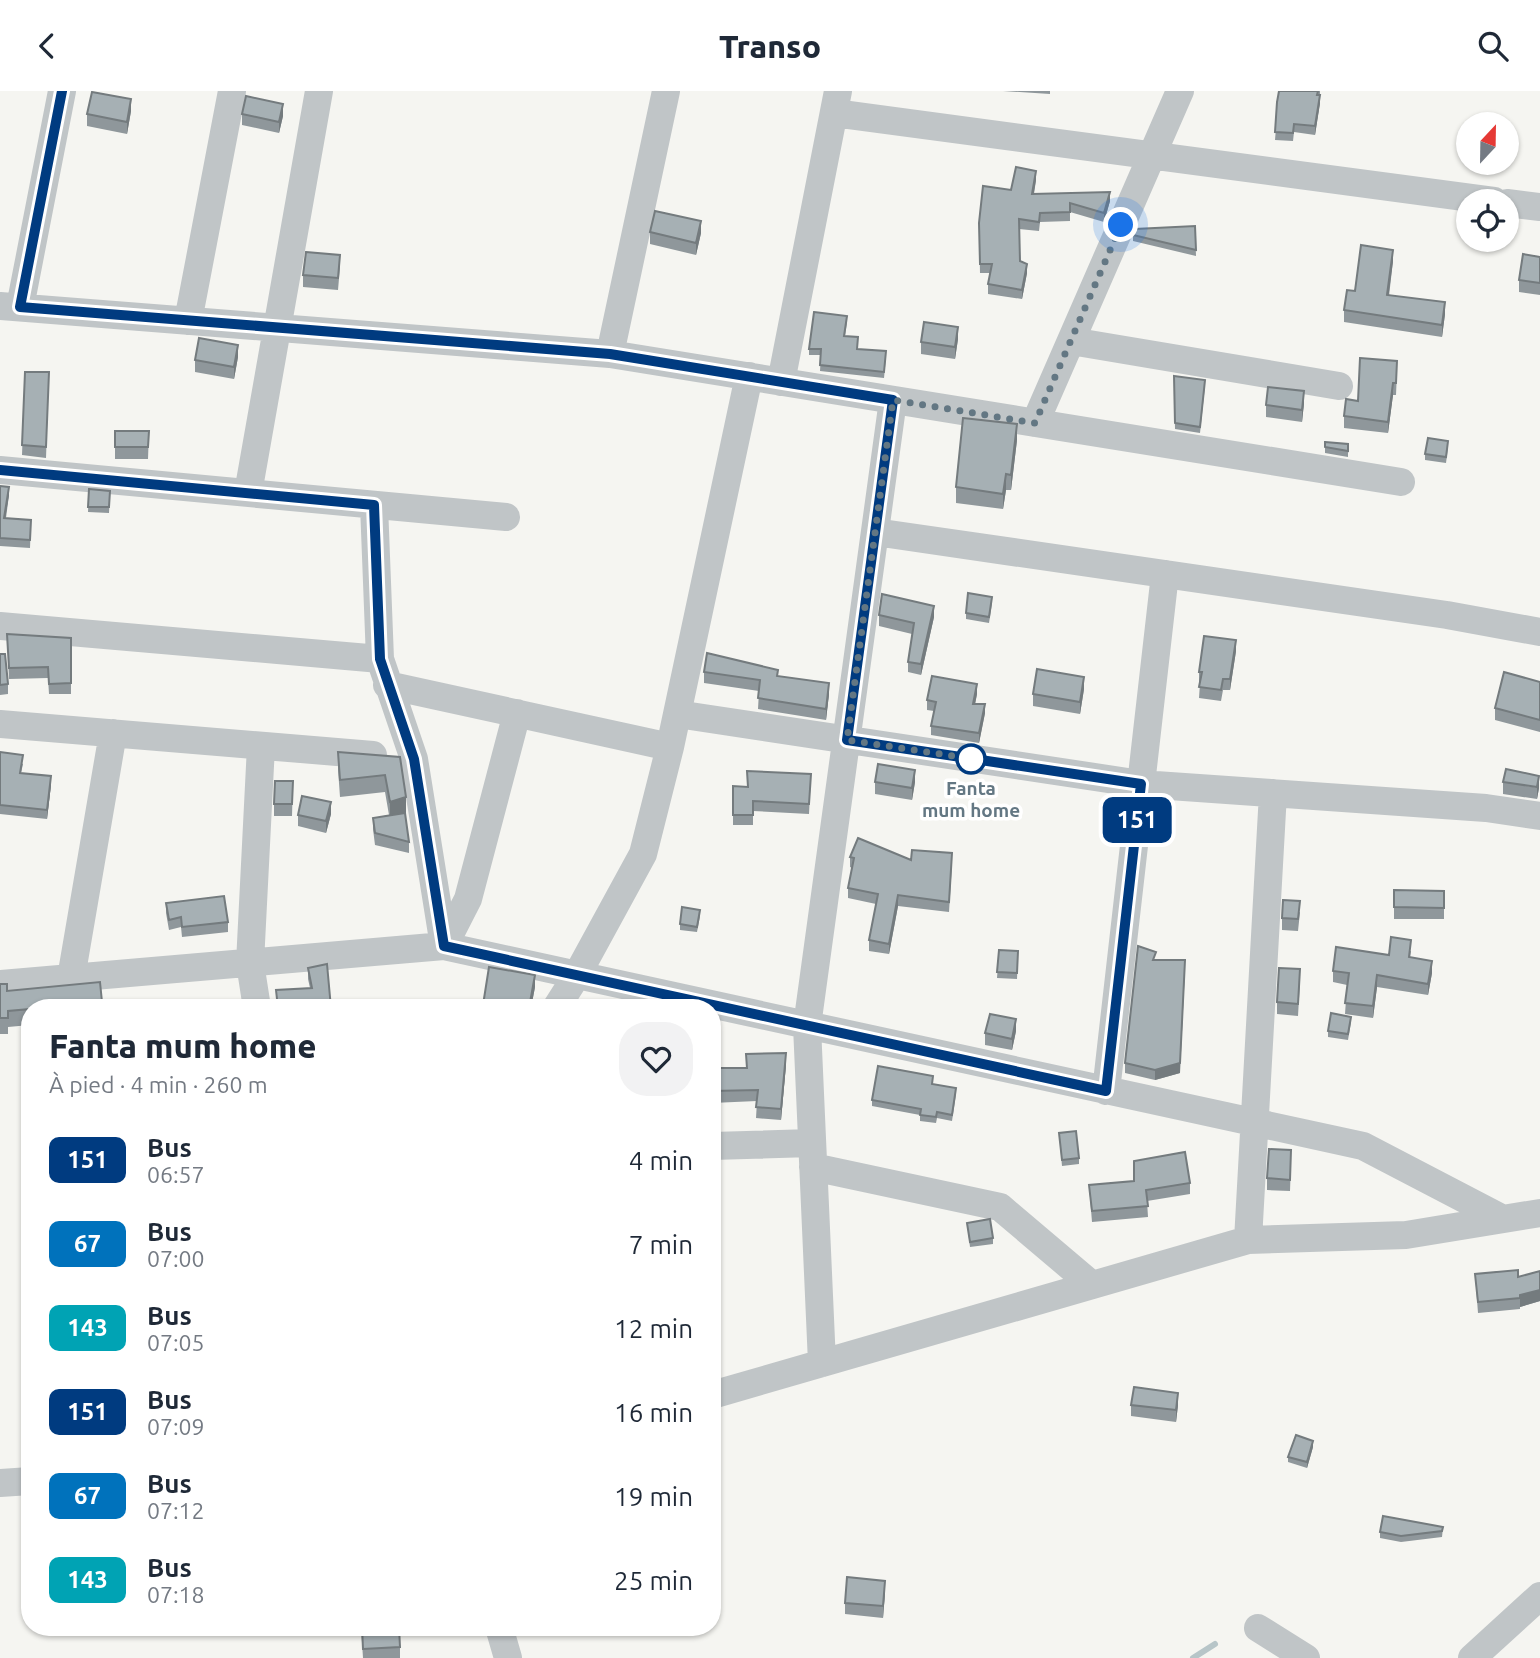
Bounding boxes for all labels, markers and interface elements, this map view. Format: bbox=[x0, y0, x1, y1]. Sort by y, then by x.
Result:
icon: back bbox=[28, 27, 66, 65]
icon: search bbox=[1474, 27, 1512, 65]
text: Transo bbox=[719, 28, 821, 64]
north arrow bbox=[1456, 112, 1519, 175]
map controls bbox=[1456, 112, 1519, 252]
button: locate bbox=[1456, 189, 1519, 252]
your location bbox=[1103, 207, 1138, 242]
marker: Fanta mum home bbox=[956, 744, 986, 774]
place label: Fanta mum home bbox=[922, 777, 1020, 821]
line badge: 151 bbox=[1097, 797, 1177, 843]
text: 151 bbox=[1117, 806, 1157, 833]
button: heart bbox=[619, 1022, 693, 1096]
text: Fanta mum home bbox=[49, 1027, 316, 1064]
text: À pied · 4 min · 260 m bbox=[49, 1072, 268, 1097]
text: Bus bbox=[147, 1133, 192, 1162]
text: 151 bbox=[67, 1146, 108, 1173]
text: 4 min bbox=[629, 1146, 693, 1175]
text: 06:57 bbox=[147, 1162, 205, 1187]
text: Bus bbox=[147, 1217, 192, 1246]
text: 67 bbox=[74, 1230, 101, 1257]
text: 7 min bbox=[629, 1230, 693, 1259]
text: 07:00 bbox=[147, 1246, 205, 1271]
text: Bus bbox=[147, 1301, 192, 1330]
text: 143 bbox=[67, 1314, 108, 1341]
text: 12 min bbox=[614, 1314, 693, 1343]
text: 07:05 bbox=[147, 1330, 205, 1355]
text: Bus bbox=[147, 1385, 192, 1414]
text: 151 bbox=[67, 1398, 108, 1425]
text: 16 min bbox=[614, 1398, 693, 1427]
text: 07:09 bbox=[147, 1414, 205, 1439]
text: Bus bbox=[147, 1469, 192, 1498]
text: 67 bbox=[74, 1482, 101, 1509]
text: 19 min bbox=[614, 1482, 693, 1511]
text: 07:12 bbox=[147, 1498, 205, 1523]
text: Bus bbox=[147, 1553, 192, 1582]
text: 143 bbox=[67, 1566, 108, 1593]
text: 25 min bbox=[614, 1566, 693, 1595]
text: 07:18 bbox=[147, 1582, 205, 1607]

